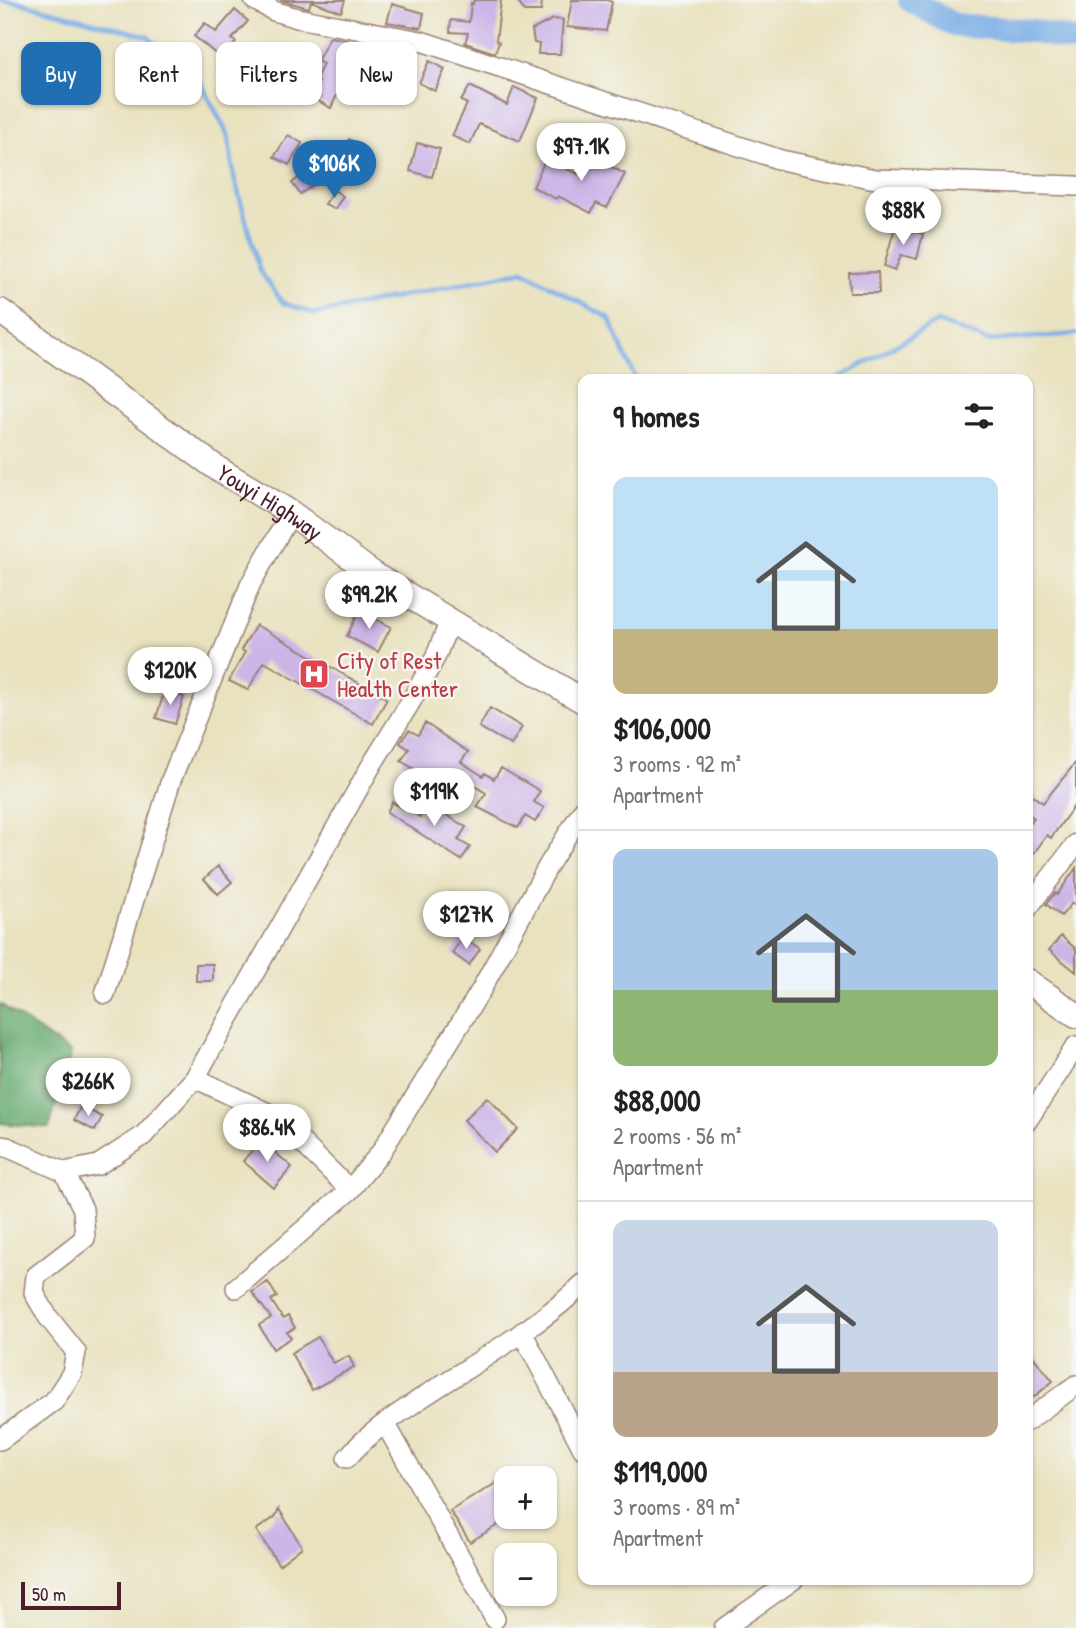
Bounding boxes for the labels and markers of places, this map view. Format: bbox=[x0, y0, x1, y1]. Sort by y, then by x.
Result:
pin: $97.1K bbox=[524, 124, 638, 183]
pin: $106K bbox=[285, 140, 383, 200]
pin: $88K bbox=[862, 188, 944, 247]
pin: $99.2K bbox=[312, 572, 426, 631]
place label: City of Rest Health Center bbox=[337, 644, 458, 704]
pin: $120K bbox=[121, 648, 219, 707]
hospital icon: City of Rest Health Center bbox=[297, 657, 331, 691]
pin: $119K bbox=[385, 768, 483, 828]
pin: $127K bbox=[417, 892, 515, 951]
pin: $266K bbox=[39, 1058, 137, 1118]
pin: $86.4K bbox=[210, 1104, 324, 1164]

